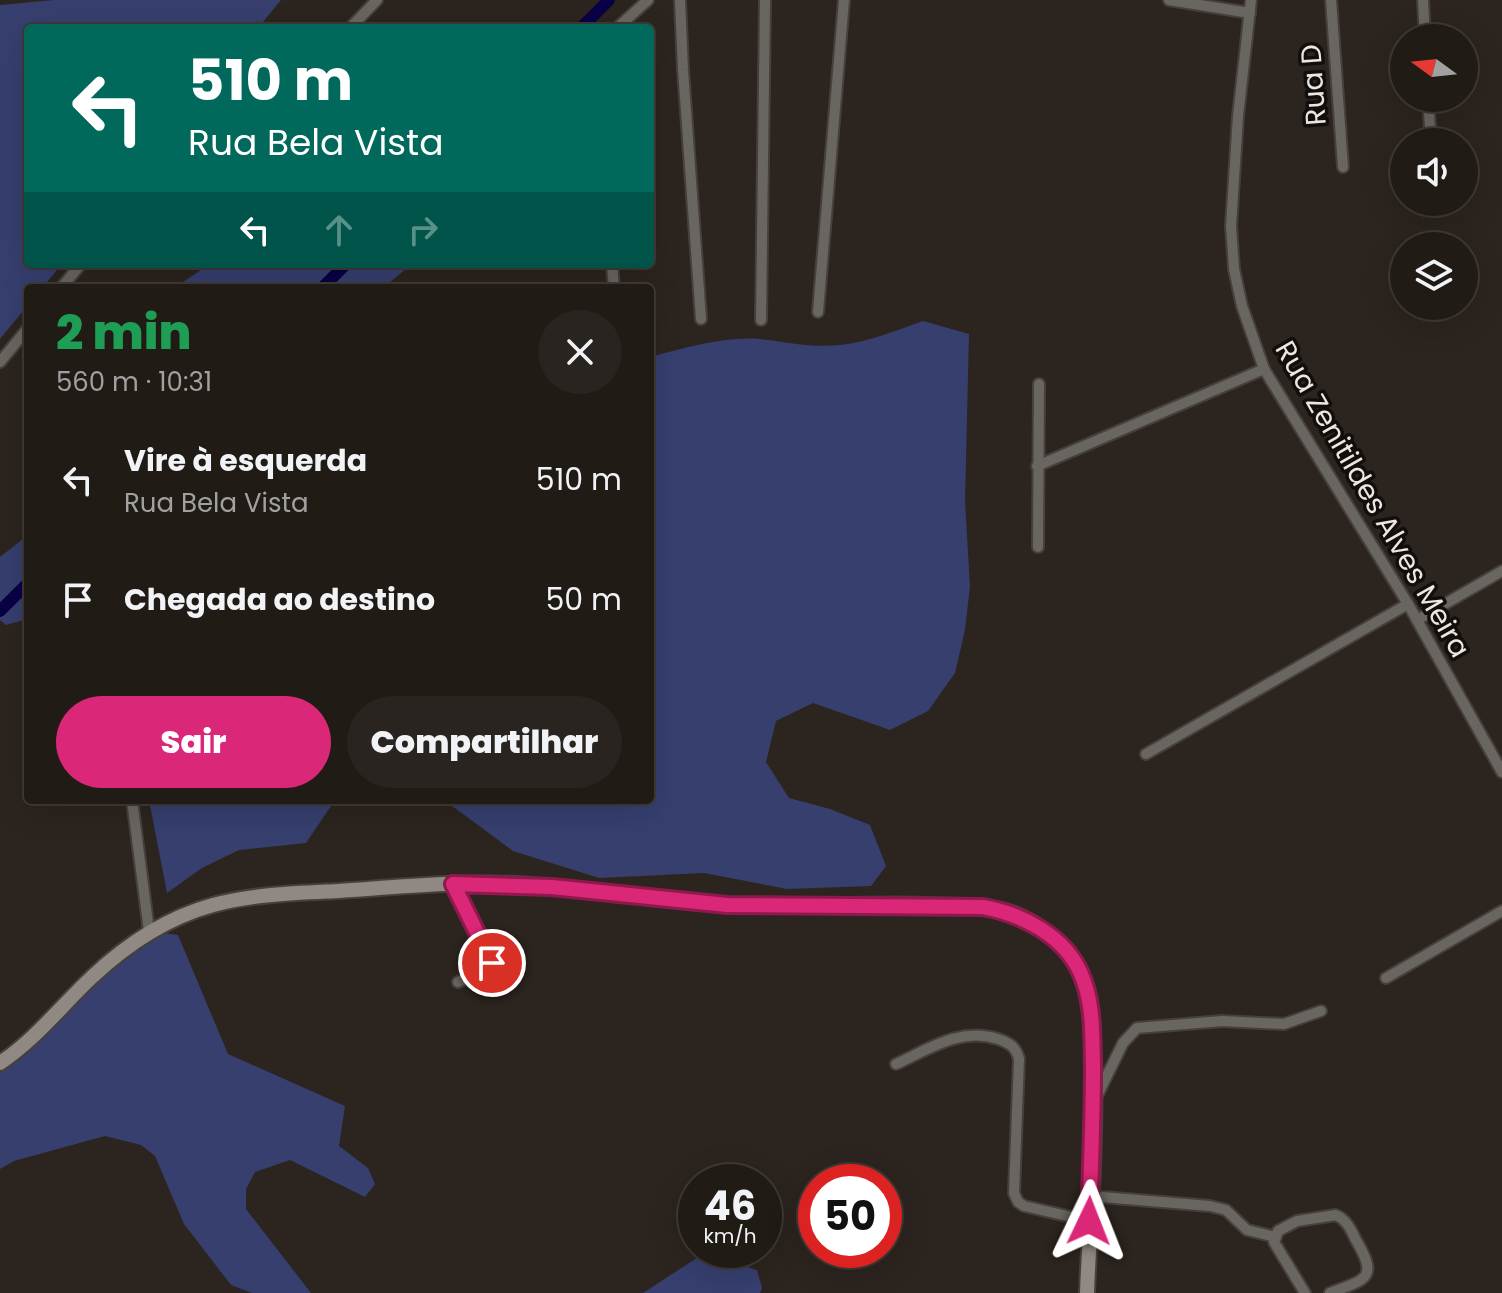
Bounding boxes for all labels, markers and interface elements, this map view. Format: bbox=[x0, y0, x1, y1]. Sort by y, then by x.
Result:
north arrow bbox=[1390, 24, 1478, 112]
map controls bbox=[1390, 24, 1478, 320]
text: 510 m bbox=[188, 41, 353, 120]
street label: Rua D bbox=[1291, 43, 1336, 127]
icon: left bbox=[56, 56, 160, 160]
text: Rua Bela Vista bbox=[188, 117, 444, 168]
button: sound bbox=[1390, 128, 1478, 216]
icon: left bbox=[233, 208, 277, 252]
icon: ahead bbox=[317, 208, 361, 252]
icon: right bbox=[401, 208, 445, 252]
button: layers bbox=[1390, 232, 1478, 320]
text: 2 min bbox=[56, 299, 191, 366]
button: close bbox=[538, 310, 622, 394]
street label: Rua Zenitildes Alves Meira bbox=[1266, 334, 1479, 665]
text: 560 m · 10:31 bbox=[56, 364, 212, 400]
text: Vire à esquerda bbox=[124, 439, 367, 482]
icon: left bbox=[56, 458, 100, 502]
text: 510 m bbox=[536, 458, 622, 501]
text: Rua Bela Vista bbox=[124, 485, 309, 521]
icon: arrive bbox=[56, 578, 100, 622]
text: Chegada ao destino bbox=[124, 578, 435, 621]
text: 50 m bbox=[545, 578, 622, 621]
button: Sair bbox=[56, 696, 331, 788]
button: Compartilhar bbox=[347, 696, 622, 788]
pin bbox=[458, 929, 526, 997]
icon: arrive bbox=[470, 941, 514, 985]
speed limit sign: 50 bbox=[798, 1164, 902, 1268]
text: 46 bbox=[704, 1178, 756, 1234]
position arrow bbox=[1047, 1179, 1131, 1263]
text: km/h bbox=[703, 1222, 757, 1250]

